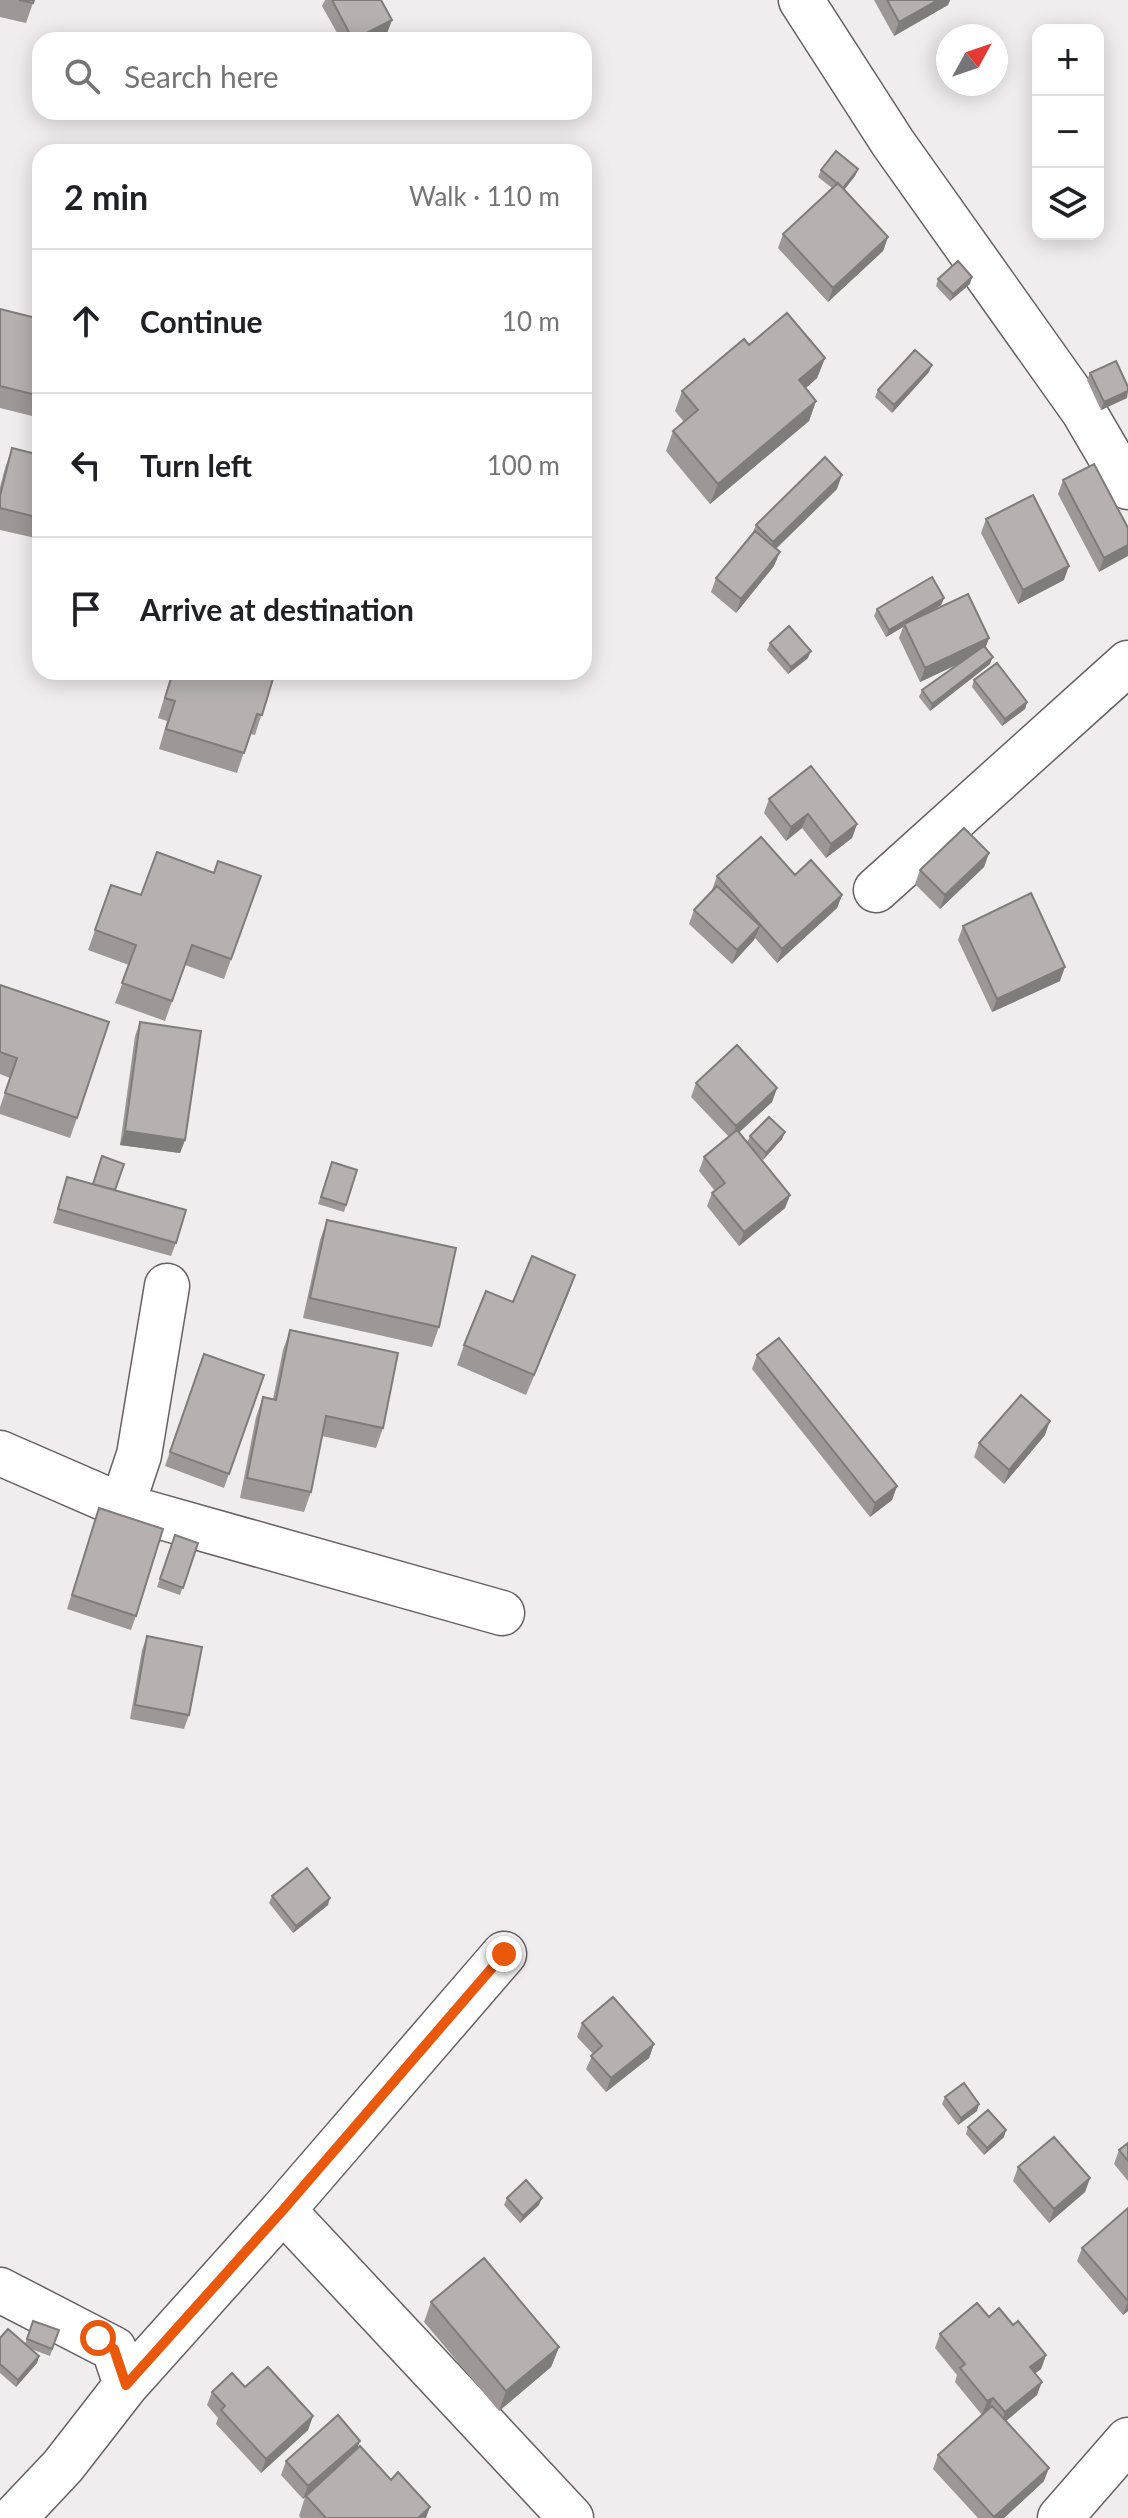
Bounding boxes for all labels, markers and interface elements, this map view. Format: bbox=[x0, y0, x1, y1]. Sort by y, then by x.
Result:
north arrow bbox=[936, 24, 1008, 96]
map controls bbox=[1032, 24, 1104, 240]
button: + bbox=[1032, 24, 1104, 96]
search box bbox=[32, 32, 592, 120]
icon: search bbox=[60, 54, 104, 98]
text: Search here bbox=[124, 58, 279, 94]
button: − bbox=[1032, 96, 1104, 168]
button: layers bbox=[1032, 168, 1104, 240]
text: 2 min bbox=[64, 176, 148, 217]
text: Walk · 110 m bbox=[409, 180, 560, 212]
icon: ahead bbox=[64, 299, 108, 343]
text: Continue bbox=[140, 303, 263, 339]
text: 10 m bbox=[502, 305, 560, 337]
icon: left bbox=[64, 443, 108, 487]
text: Turn left bbox=[140, 447, 252, 483]
text: 100 m bbox=[487, 449, 560, 481]
icon: arrive bbox=[64, 587, 108, 631]
text: Arrive at destination bbox=[140, 591, 414, 627]
route end bbox=[486, 1936, 522, 1972]
route start bbox=[80, 2320, 116, 2356]

